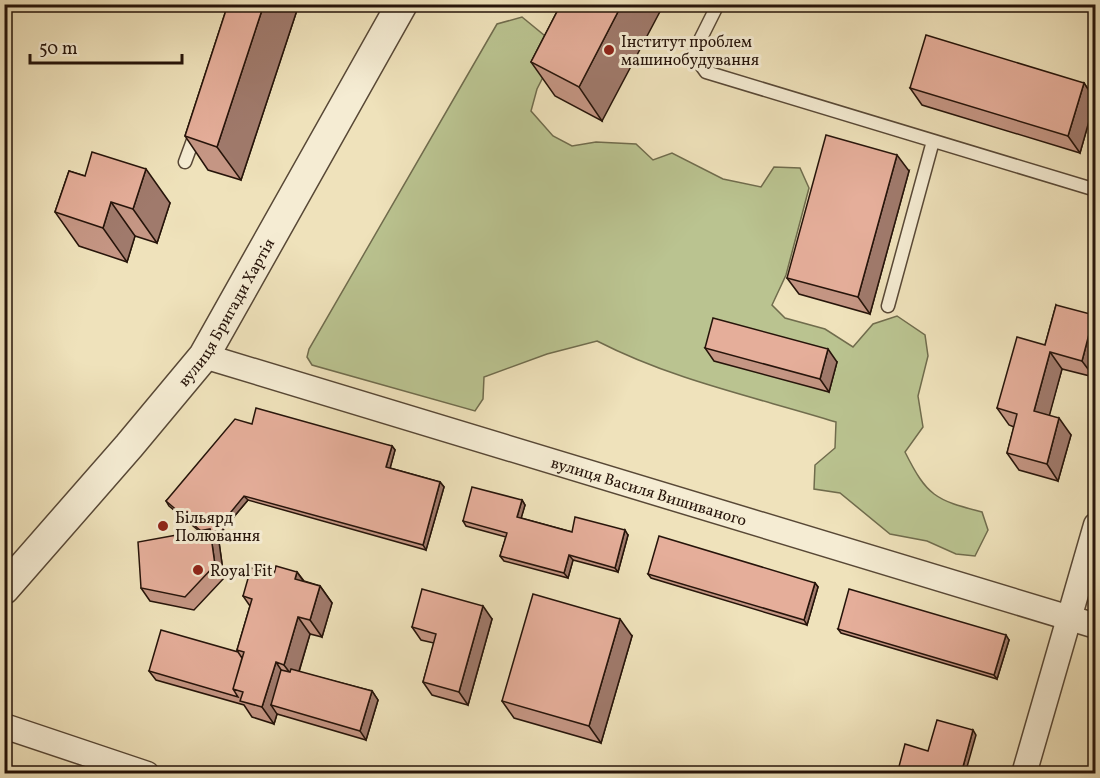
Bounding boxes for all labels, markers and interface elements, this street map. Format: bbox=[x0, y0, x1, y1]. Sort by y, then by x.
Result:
scale bar bbox=[30, 27, 182, 65]
place label: Інститут проблем машинобудування bbox=[621, 32, 759, 72]
text: 50 m bbox=[39, 37, 78, 62]
marker: Інститут проблем машинобудування bbox=[602, 43, 616, 57]
street label: вулиця Бригади Хартія bbox=[174, 235, 281, 392]
street label: вулиця Василя Вишиваного bbox=[548, 453, 749, 533]
place label: Більярд Полювання bbox=[175, 508, 260, 548]
marker: Більярд Полювання bbox=[156, 519, 170, 533]
place label: Royal Fit bbox=[210, 561, 273, 583]
marker: Royal Fit bbox=[191, 563, 205, 577]

